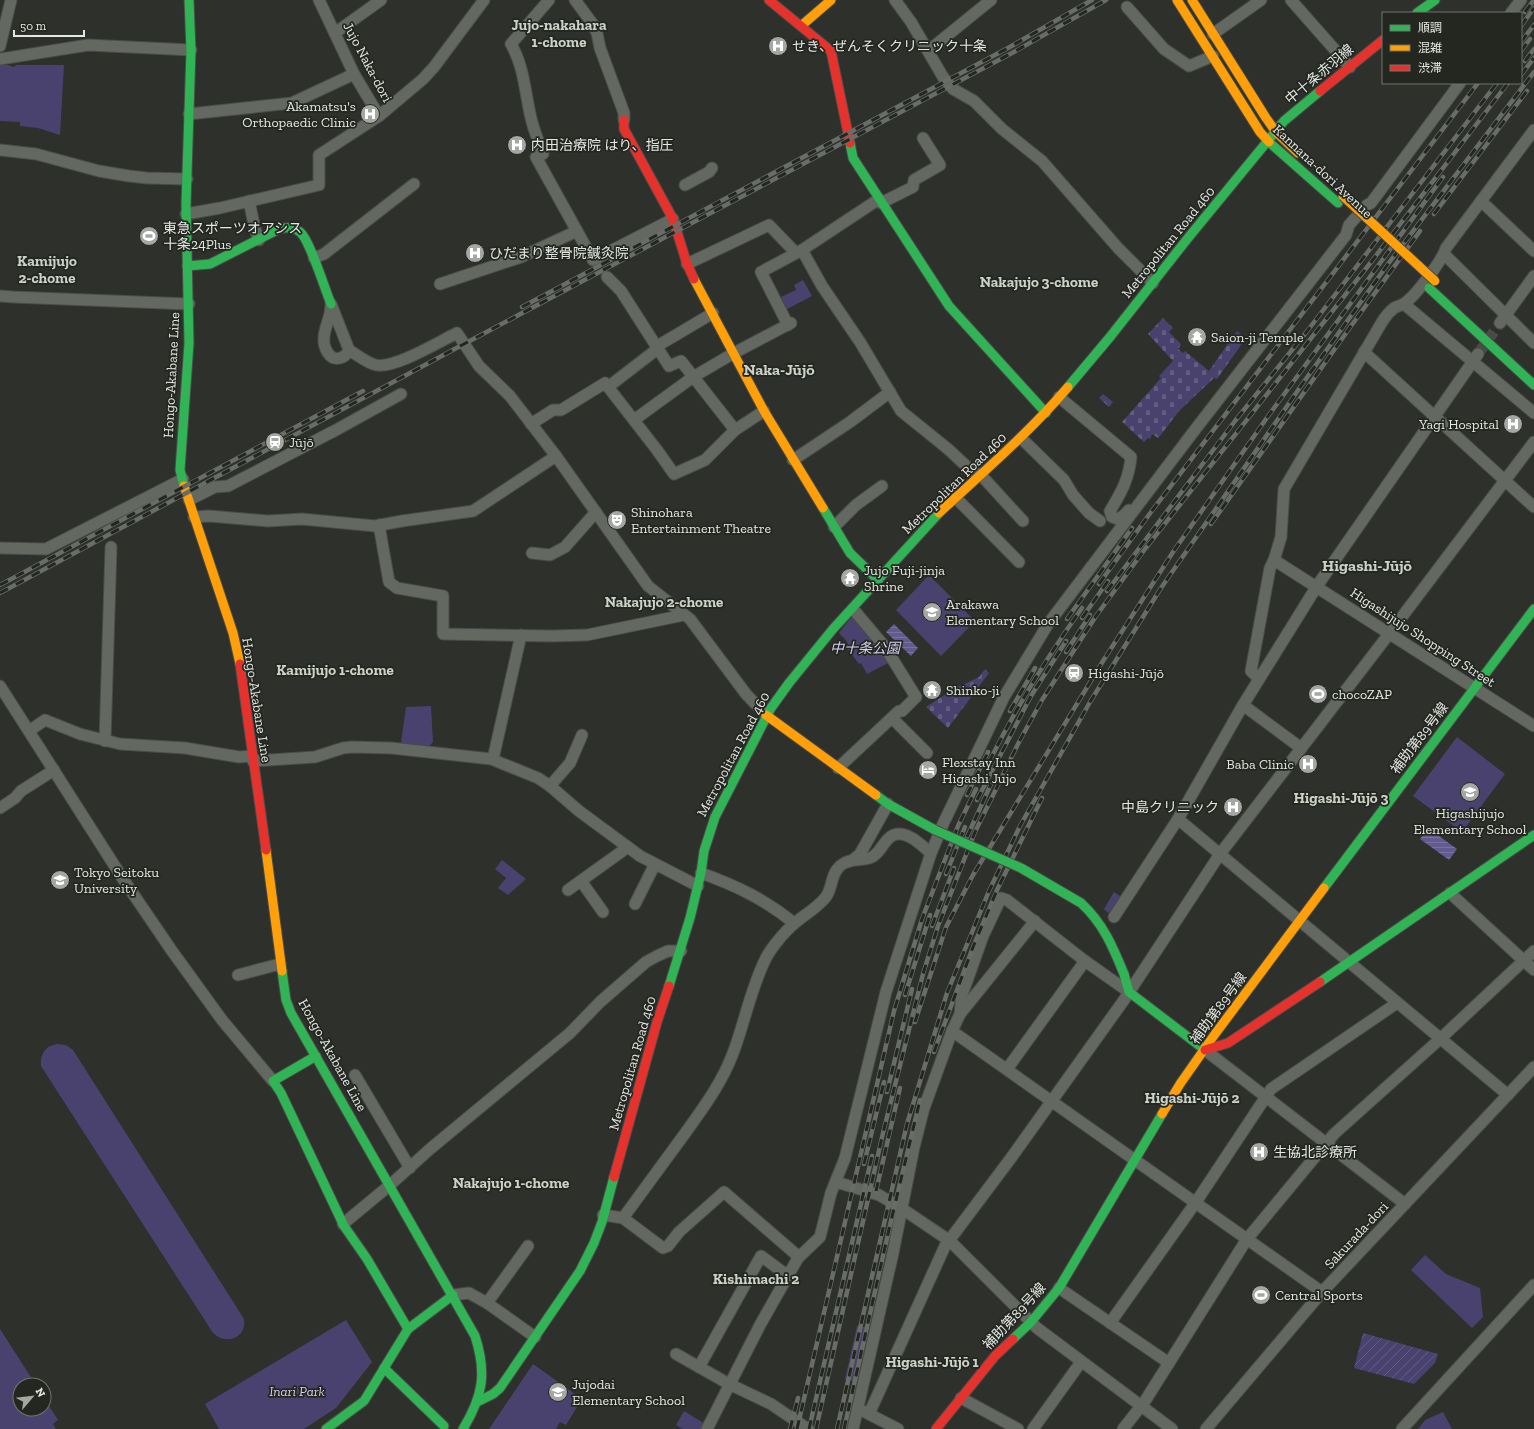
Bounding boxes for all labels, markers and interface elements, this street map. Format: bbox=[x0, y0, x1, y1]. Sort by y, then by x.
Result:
scale bar bbox=[14, 12, 84, 38]
legend bbox=[1382, 12, 1522, 84]
district label: Jujo-nakahara 1-chome bbox=[511, 16, 607, 51]
text: 50 m bbox=[20, 19, 47, 33]
street label: Jujo Naka-dori bbox=[339, 19, 396, 105]
text: 順調 bbox=[1418, 21, 1442, 35]
hospital icon: せき、ぜんそくクリニック十条 bbox=[767, 35, 789, 57]
place label: せき、ぜんそくクリニック十条 bbox=[792, 38, 987, 55]
street label: 中十条赤羽線 bbox=[1282, 41, 1357, 108]
text: 混雑 bbox=[1418, 41, 1442, 55]
text: 渋滞 bbox=[1418, 61, 1442, 75]
place label: Akamatsu's Orthopaedic Clinic bbox=[242, 98, 356, 131]
hospital icon: Akamatsu's Orthopaedic Clinic bbox=[359, 103, 381, 125]
street label: Kannana-dori Avenue bbox=[1269, 121, 1376, 222]
hospital icon: 内田治療院 はり、指圧 bbox=[506, 134, 528, 156]
place label: 内田治療院 はり、指圧 bbox=[531, 137, 674, 154]
street label: Metropolitan Road 460 bbox=[1118, 183, 1219, 302]
place label: 東急スポーツオアシス 十条24Plus bbox=[163, 220, 302, 253]
sports icon: 東急スポーツオアシス 十条24Plus bbox=[138, 225, 160, 247]
hospital icon: ひだまり整骨院鍼灸院 bbox=[464, 242, 486, 264]
place label: ひだまり整骨院鍼灸院 bbox=[489, 245, 629, 262]
district label: Kamijujo 2-chome bbox=[17, 252, 77, 287]
district label: Nakajujo 3-chome bbox=[980, 273, 1098, 291]
street label: Hongo-Akabane Line bbox=[160, 311, 183, 438]
temple icon: Saion-ji Temple bbox=[1186, 326, 1208, 348]
place label: Saion-ji Temple bbox=[1211, 329, 1304, 346]
district label: Naka-Jūjō bbox=[743, 360, 815, 379]
hospital icon: Yagi Hospital bbox=[1502, 413, 1524, 435]
place label: Yagi Hospital bbox=[1418, 416, 1499, 433]
street label: Metropolitan Road 460 bbox=[898, 429, 1010, 538]
station icon: Jūjō bbox=[264, 431, 286, 453]
place label: Jūjō bbox=[289, 434, 314, 451]
place label: Shinohara Entertainment Theatre bbox=[631, 504, 772, 537]
theatre icon: Shinohara Entertainment Theatre bbox=[606, 509, 628, 531]
district label: Higashi-Jūjō bbox=[1322, 556, 1413, 575]
place label: Jujo Fuji-jinja Shrine bbox=[864, 562, 945, 595]
temple icon: Jujo Fuji-jinja Shrine bbox=[839, 567, 861, 589]
street label: Higashijujo Shopping Street bbox=[1347, 584, 1499, 691]
district label: Nakajujo 2-chome bbox=[605, 593, 723, 611]
place label: Arakawa Elementary School bbox=[946, 596, 1059, 629]
school or university icon: Arakawa Elementary School bbox=[921, 601, 943, 623]
street label: Hongo-Akabane Line bbox=[238, 637, 275, 764]
park label: 中十条公園 bbox=[830, 640, 902, 657]
district label: Kamijujo 1-chome bbox=[276, 661, 394, 679]
station icon: Higashi-Jūjō bbox=[1063, 662, 1085, 684]
place label: Higashi-Jūjō bbox=[1088, 665, 1164, 682]
temple icon: Shinko-ji bbox=[921, 679, 943, 701]
place label: Shinko-ji bbox=[946, 682, 1000, 699]
sports icon: chocoZAP bbox=[1307, 683, 1329, 705]
place label: chocoZAP bbox=[1332, 686, 1392, 703]
street label: Metropolitan Road 460 bbox=[693, 689, 774, 820]
street label: 補助第89号線 bbox=[1387, 699, 1452, 777]
hospital icon: Baba Clinic bbox=[1297, 753, 1319, 775]
place label: Flexstay Inn Higashi Jujo bbox=[942, 754, 1016, 787]
place label: Baba Clinic bbox=[1226, 756, 1294, 773]
hotel icon: Flexstay Inn Higashi Jujo bbox=[917, 759, 939, 781]
school or university icon: Higashijujo Elementary School bbox=[1459, 781, 1481, 803]
district label: Higashi-Jūjō 3 bbox=[1294, 789, 1389, 807]
hospital icon: 中島クリニック bbox=[1222, 796, 1244, 818]
place label: 中島クリニック bbox=[1121, 799, 1219, 816]
place label: Higashijujo Elementary School bbox=[1414, 805, 1527, 838]
place label: Tokyo Seitoku University bbox=[74, 864, 159, 897]
school or university icon: Tokyo Seitoku University bbox=[49, 869, 71, 891]
street label: 補助第89号線 bbox=[1187, 969, 1250, 1048]
street label: Metropolitan Road 460 bbox=[605, 994, 660, 1132]
street label: Hongo-Akabane Line bbox=[295, 996, 371, 1115]
district label: Higashi-Jūjō 2 bbox=[1144, 1089, 1240, 1107]
hospital icon: 生協北診療所 bbox=[1248, 1141, 1270, 1163]
place label: 生協北診療所 bbox=[1273, 1144, 1357, 1161]
district label: Nakajujo 1-chome bbox=[453, 1174, 569, 1192]
street label: Sakurada-dori bbox=[1321, 1198, 1392, 1273]
district label: Kishimachi 2 bbox=[713, 1270, 799, 1288]
street label: 補助第89号線 bbox=[979, 1279, 1050, 1353]
sports icon: Central Sports bbox=[1250, 1284, 1272, 1306]
place label: Central Sports bbox=[1275, 1287, 1363, 1304]
district label: Higashi-Jūjō 1 bbox=[885, 1353, 979, 1371]
place label: Jujodai Elementary School bbox=[572, 1376, 685, 1409]
north arrow bbox=[12, 1377, 52, 1417]
school or university icon: Jujodai Elementary School bbox=[547, 1381, 569, 1403]
park label: Inari Park bbox=[269, 1383, 325, 1400]
text: N bbox=[33, 1386, 48, 1400]

